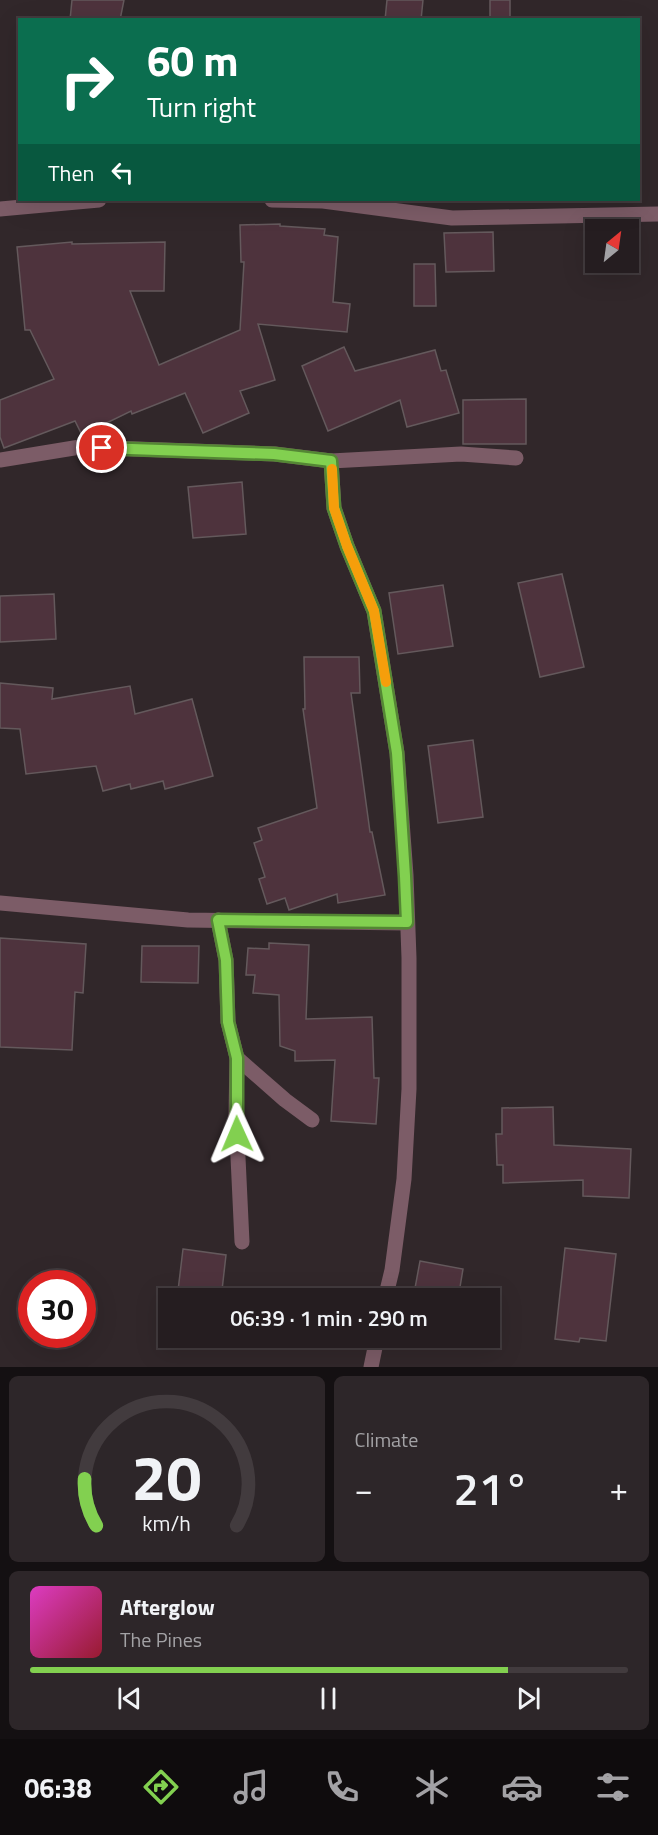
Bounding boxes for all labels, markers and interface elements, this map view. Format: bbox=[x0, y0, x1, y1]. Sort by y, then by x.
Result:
text: 60 m bbox=[147, 28, 239, 92]
icon: right bbox=[48, 42, 126, 120]
text: Turn right bbox=[147, 86, 256, 127]
text: Then bbox=[48, 156, 94, 190]
icon: left bbox=[106, 156, 139, 189]
north arrow bbox=[585, 219, 639, 273]
map controls bbox=[585, 219, 639, 273]
pin bbox=[76, 422, 127, 473]
icon: arrive bbox=[85, 431, 118, 464]
position arrow bbox=[205, 1102, 269, 1166]
speed limit sign: 30 bbox=[18, 1270, 96, 1348]
text: 06:39 · 1 min · 290 m bbox=[230, 1301, 428, 1335]
text: Climate bbox=[355, 1424, 418, 1455]
text: 20 bbox=[132, 1429, 202, 1524]
text: 21° bbox=[453, 1454, 529, 1522]
text: − bbox=[355, 1464, 373, 1514]
text: + bbox=[610, 1464, 628, 1514]
text: km/h bbox=[142, 1507, 191, 1539]
text: Afterglow bbox=[120, 1590, 215, 1624]
text: The Pines bbox=[120, 1624, 202, 1655]
icon: previous bbox=[113, 1682, 146, 1715]
icon: pause bbox=[312, 1682, 345, 1715]
icon: next bbox=[512, 1682, 545, 1715]
icon: directions bbox=[140, 1766, 182, 1808]
icon: music bbox=[230, 1766, 272, 1808]
icon: phone bbox=[321, 1766, 363, 1808]
icon: climate bbox=[411, 1766, 453, 1808]
icon: car bbox=[501, 1766, 543, 1808]
icon: filters bbox=[592, 1766, 634, 1808]
text: 06:38 bbox=[24, 1767, 92, 1808]

